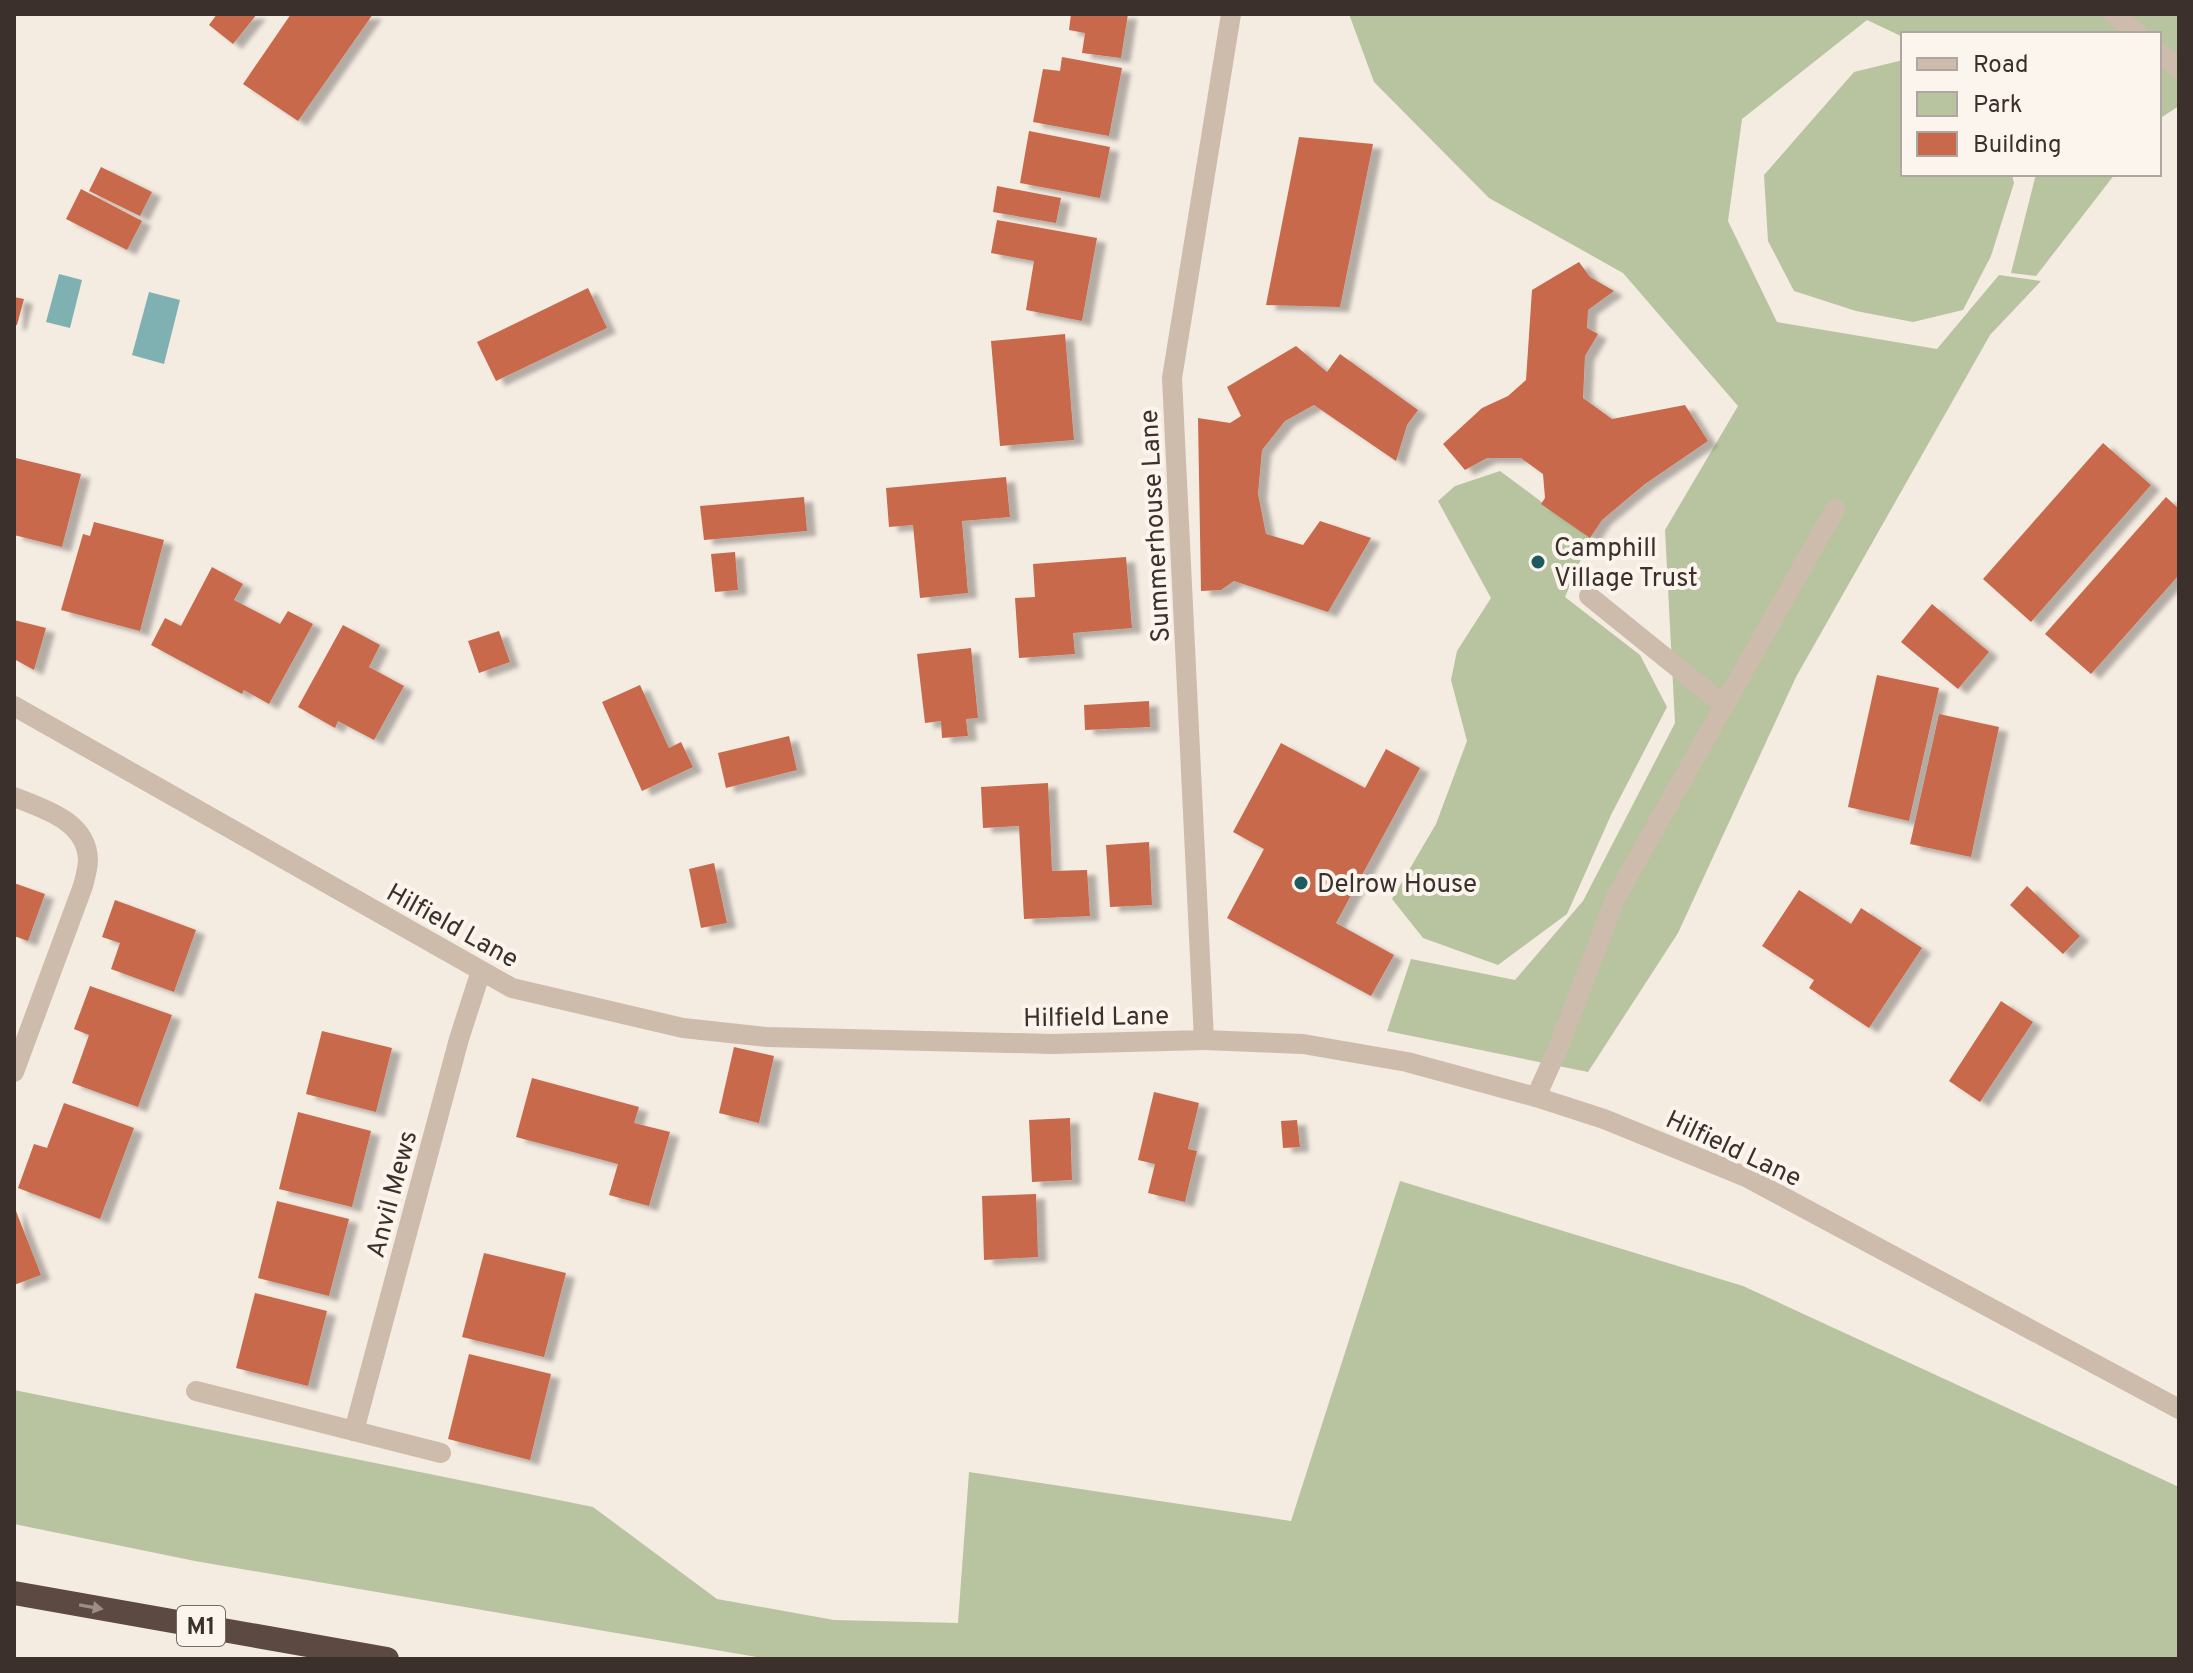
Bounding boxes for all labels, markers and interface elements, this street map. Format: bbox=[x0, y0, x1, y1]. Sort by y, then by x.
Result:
legend bbox=[1901, 32, 2161, 176]
text: Road bbox=[1973, 51, 2029, 81]
text: Park bbox=[1973, 91, 2023, 121]
text: Building bbox=[1973, 131, 2062, 161]
street label: Summerhouse Lane bbox=[1134, 409, 1179, 643]
place label: Camphill Village Trust bbox=[1554, 533, 1698, 596]
marker: Camphill Village Trust bbox=[1529, 553, 1547, 571]
place label: Delrow House bbox=[1317, 869, 1477, 902]
marker: Delrow House bbox=[1292, 874, 1310, 892]
street label: Hilfield Lane bbox=[380, 877, 524, 977]
street label: Hilfield Lane bbox=[1023, 1001, 1169, 1036]
street label: Hilfield Lane bbox=[1660, 1104, 1806, 1196]
street label: Anvil Mews bbox=[361, 1127, 426, 1262]
one-way arrow bbox=[79, 1601, 104, 1613]
road number: M1 bbox=[177, 1606, 225, 1646]

